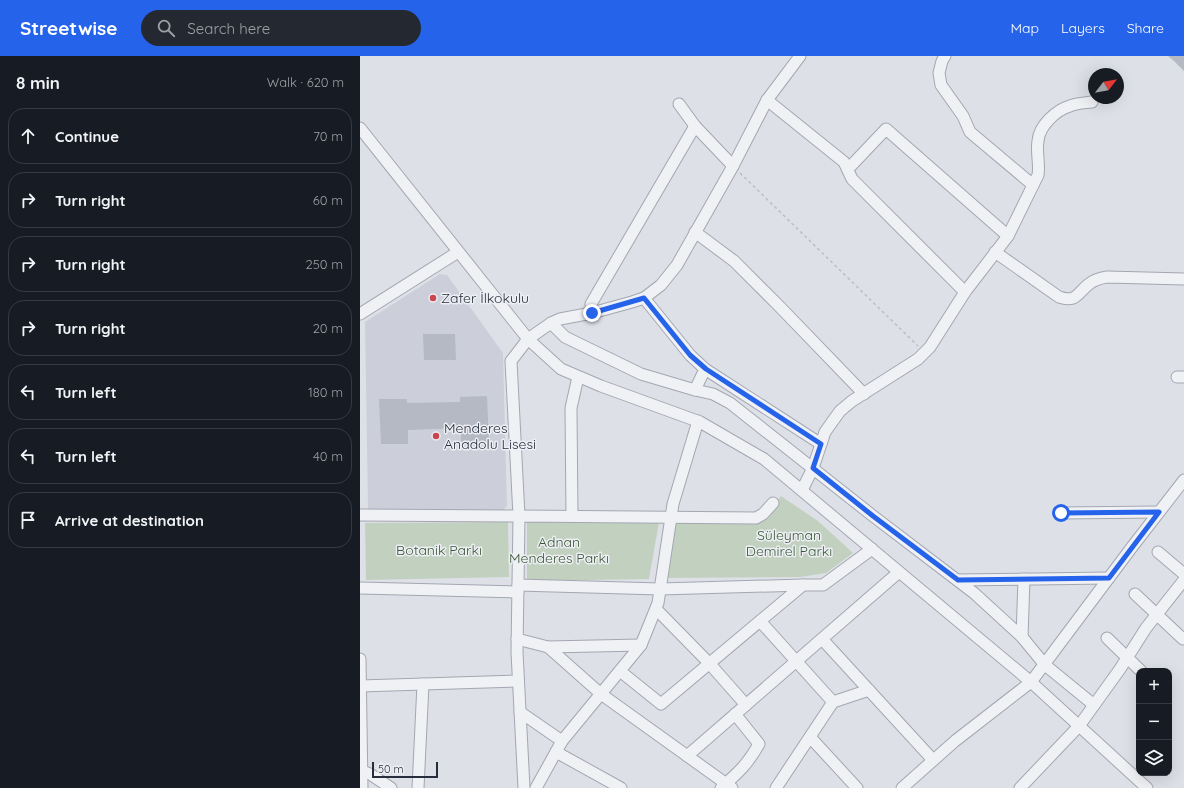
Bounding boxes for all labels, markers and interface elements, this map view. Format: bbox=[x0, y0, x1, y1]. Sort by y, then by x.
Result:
search box bbox=[141, 10, 421, 46]
text: Streetwise bbox=[20, 16, 117, 40]
icon: search bbox=[155, 17, 177, 39]
text: Search here bbox=[187, 19, 270, 38]
text: Map bbox=[1010, 19, 1039, 37]
text: Layers bbox=[1061, 19, 1105, 37]
text: Share bbox=[1127, 19, 1164, 37]
north arrow bbox=[1088, 68, 1124, 104]
text: 8 min bbox=[16, 72, 60, 93]
text: Walk · 620 m bbox=[267, 74, 344, 90]
icon: ahead bbox=[17, 125, 39, 147]
text: Continue bbox=[55, 127, 119, 146]
text: 70 m bbox=[313, 128, 343, 144]
icon: right bbox=[17, 189, 39, 211]
text: Turn right bbox=[55, 191, 126, 210]
text: 60 m bbox=[313, 192, 343, 208]
icon: right bbox=[17, 253, 39, 275]
text: Turn right bbox=[55, 255, 126, 274]
text: 250 m bbox=[306, 256, 343, 272]
place label: Zafer İlkokulu bbox=[441, 289, 529, 307]
marker: Zafer İlkokulu bbox=[428, 293, 438, 303]
route end bbox=[583, 304, 601, 322]
icon: right bbox=[17, 317, 39, 339]
text: Turn right bbox=[55, 319, 126, 338]
text: 20 m bbox=[313, 320, 343, 336]
icon: left bbox=[17, 381, 39, 403]
text: Turn left bbox=[55, 383, 117, 402]
text: 180 m bbox=[308, 384, 343, 400]
place label: Menderes Anadolu Lisesi bbox=[444, 419, 536, 453]
marker: Menderes Anadolu Lisesi bbox=[431, 431, 441, 441]
icon: left bbox=[17, 445, 39, 467]
text: Turn left bbox=[55, 447, 117, 466]
text: 40 m bbox=[313, 448, 343, 464]
route start bbox=[1052, 504, 1070, 522]
icon: arrive bbox=[17, 509, 39, 531]
text: Arrive at destination bbox=[55, 511, 204, 530]
park label: Süleyman Demirel Parkı bbox=[746, 526, 832, 560]
park label: Adnan Menderes Parkı bbox=[509, 533, 609, 567]
park label: Botanik Parkı bbox=[396, 541, 482, 559]
map controls bbox=[1136, 668, 1172, 776]
button: + bbox=[1136, 668, 1172, 704]
button: − bbox=[1136, 704, 1172, 740]
button: layers bbox=[1136, 740, 1172, 776]
scale bar bbox=[372, 760, 438, 779]
text: 50 m bbox=[378, 762, 404, 776]

